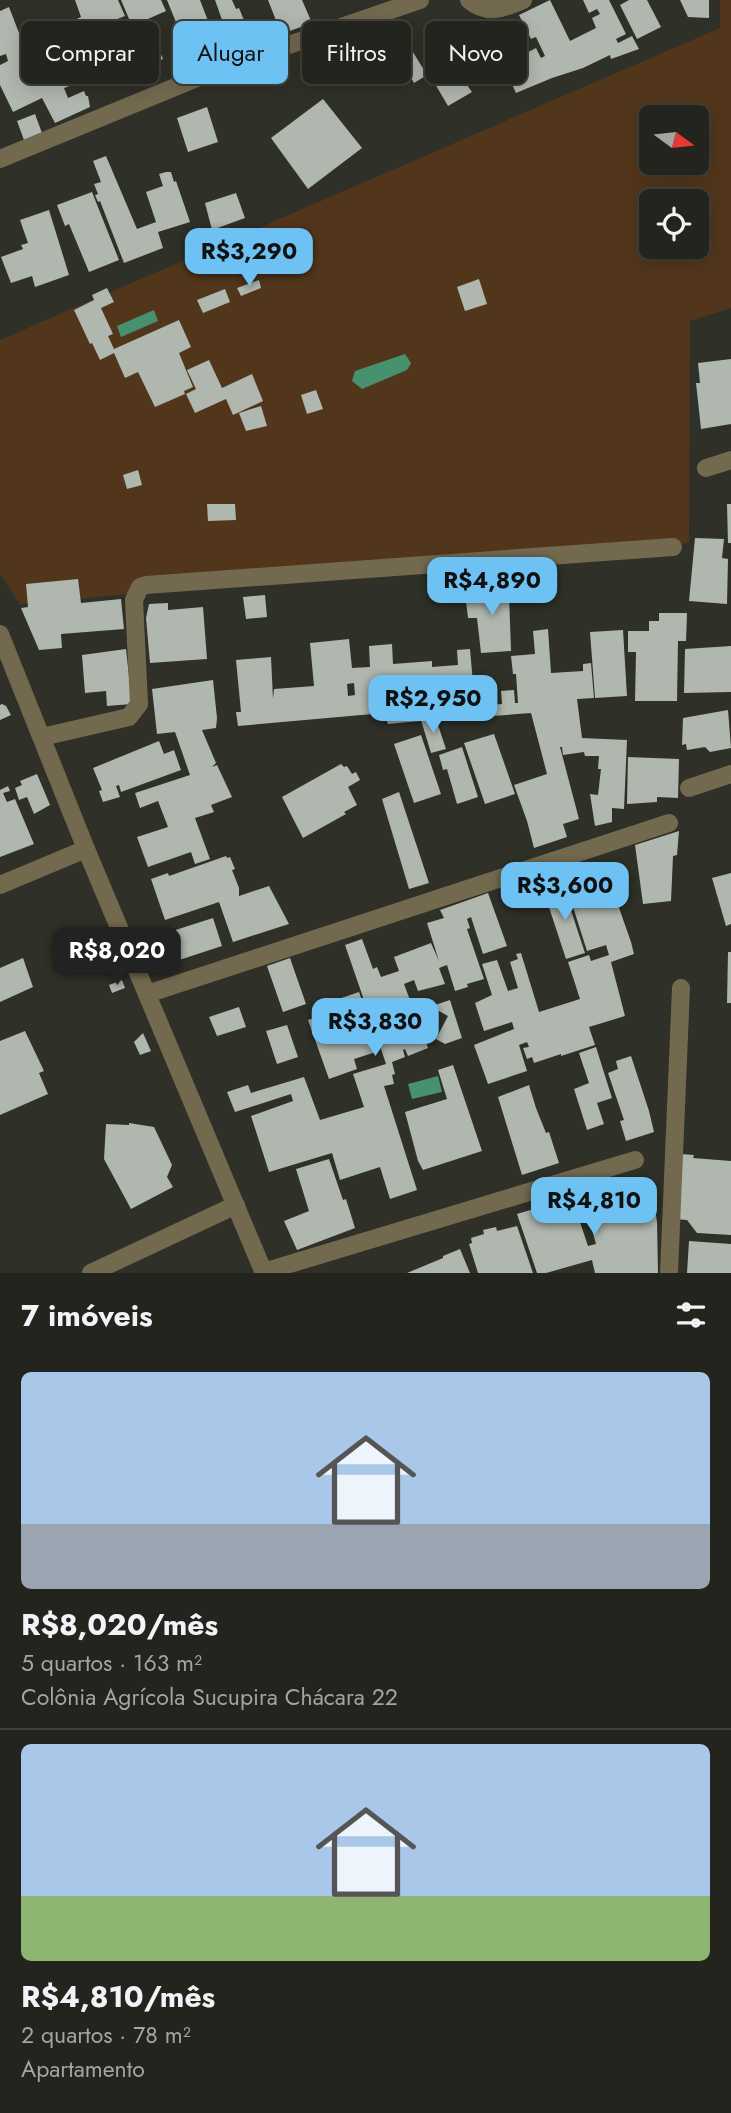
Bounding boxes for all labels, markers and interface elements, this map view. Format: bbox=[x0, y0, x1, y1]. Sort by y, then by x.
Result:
chip: Comprar bbox=[21, 21, 159, 84]
chip: Alugar bbox=[173, 21, 288, 84]
chip: Filtros bbox=[302, 21, 411, 84]
chip: Novo bbox=[425, 21, 527, 84]
north arrow bbox=[639, 105, 709, 175]
map controls bbox=[639, 105, 709, 259]
button: locate bbox=[639, 189, 709, 259]
pin: R$3,290 bbox=[184, 229, 314, 288]
text: R$3,290 bbox=[201, 234, 297, 268]
pin: R$4,890 bbox=[427, 558, 557, 617]
text: R$4,890 bbox=[443, 563, 541, 597]
pin: R$2,950 bbox=[368, 676, 498, 735]
text: R$2,950 bbox=[384, 681, 482, 715]
pin: R$3,600 bbox=[500, 862, 630, 922]
text: R$3,600 bbox=[517, 868, 613, 902]
pin: R$8,020 bbox=[52, 928, 182, 987]
text: R$8,020 bbox=[69, 933, 165, 967]
pin: R$3,830 bbox=[310, 998, 440, 1058]
text: R$3,830 bbox=[328, 1004, 422, 1038]
pin: R$4,810 bbox=[529, 1178, 659, 1237]
text: R$4,810 bbox=[547, 1183, 641, 1217]
text: 7 imóveis bbox=[21, 1294, 153, 1337]
icon: filters bbox=[672, 1296, 710, 1334]
icon: home bbox=[303, 1417, 429, 1543]
text: R$8,020/mês bbox=[21, 1603, 218, 1646]
text: 5 quartos · 163 m² bbox=[21, 1646, 202, 1680]
text: Colônia Agrícola Sucupira Chácara 22 bbox=[21, 1680, 398, 1714]
icon: home bbox=[303, 1789, 429, 1915]
text: R$4,810/mês bbox=[21, 1975, 215, 2018]
text: 2 quartos · 78 m² bbox=[21, 2018, 191, 2052]
text: Apartamento bbox=[21, 2052, 145, 2086]

